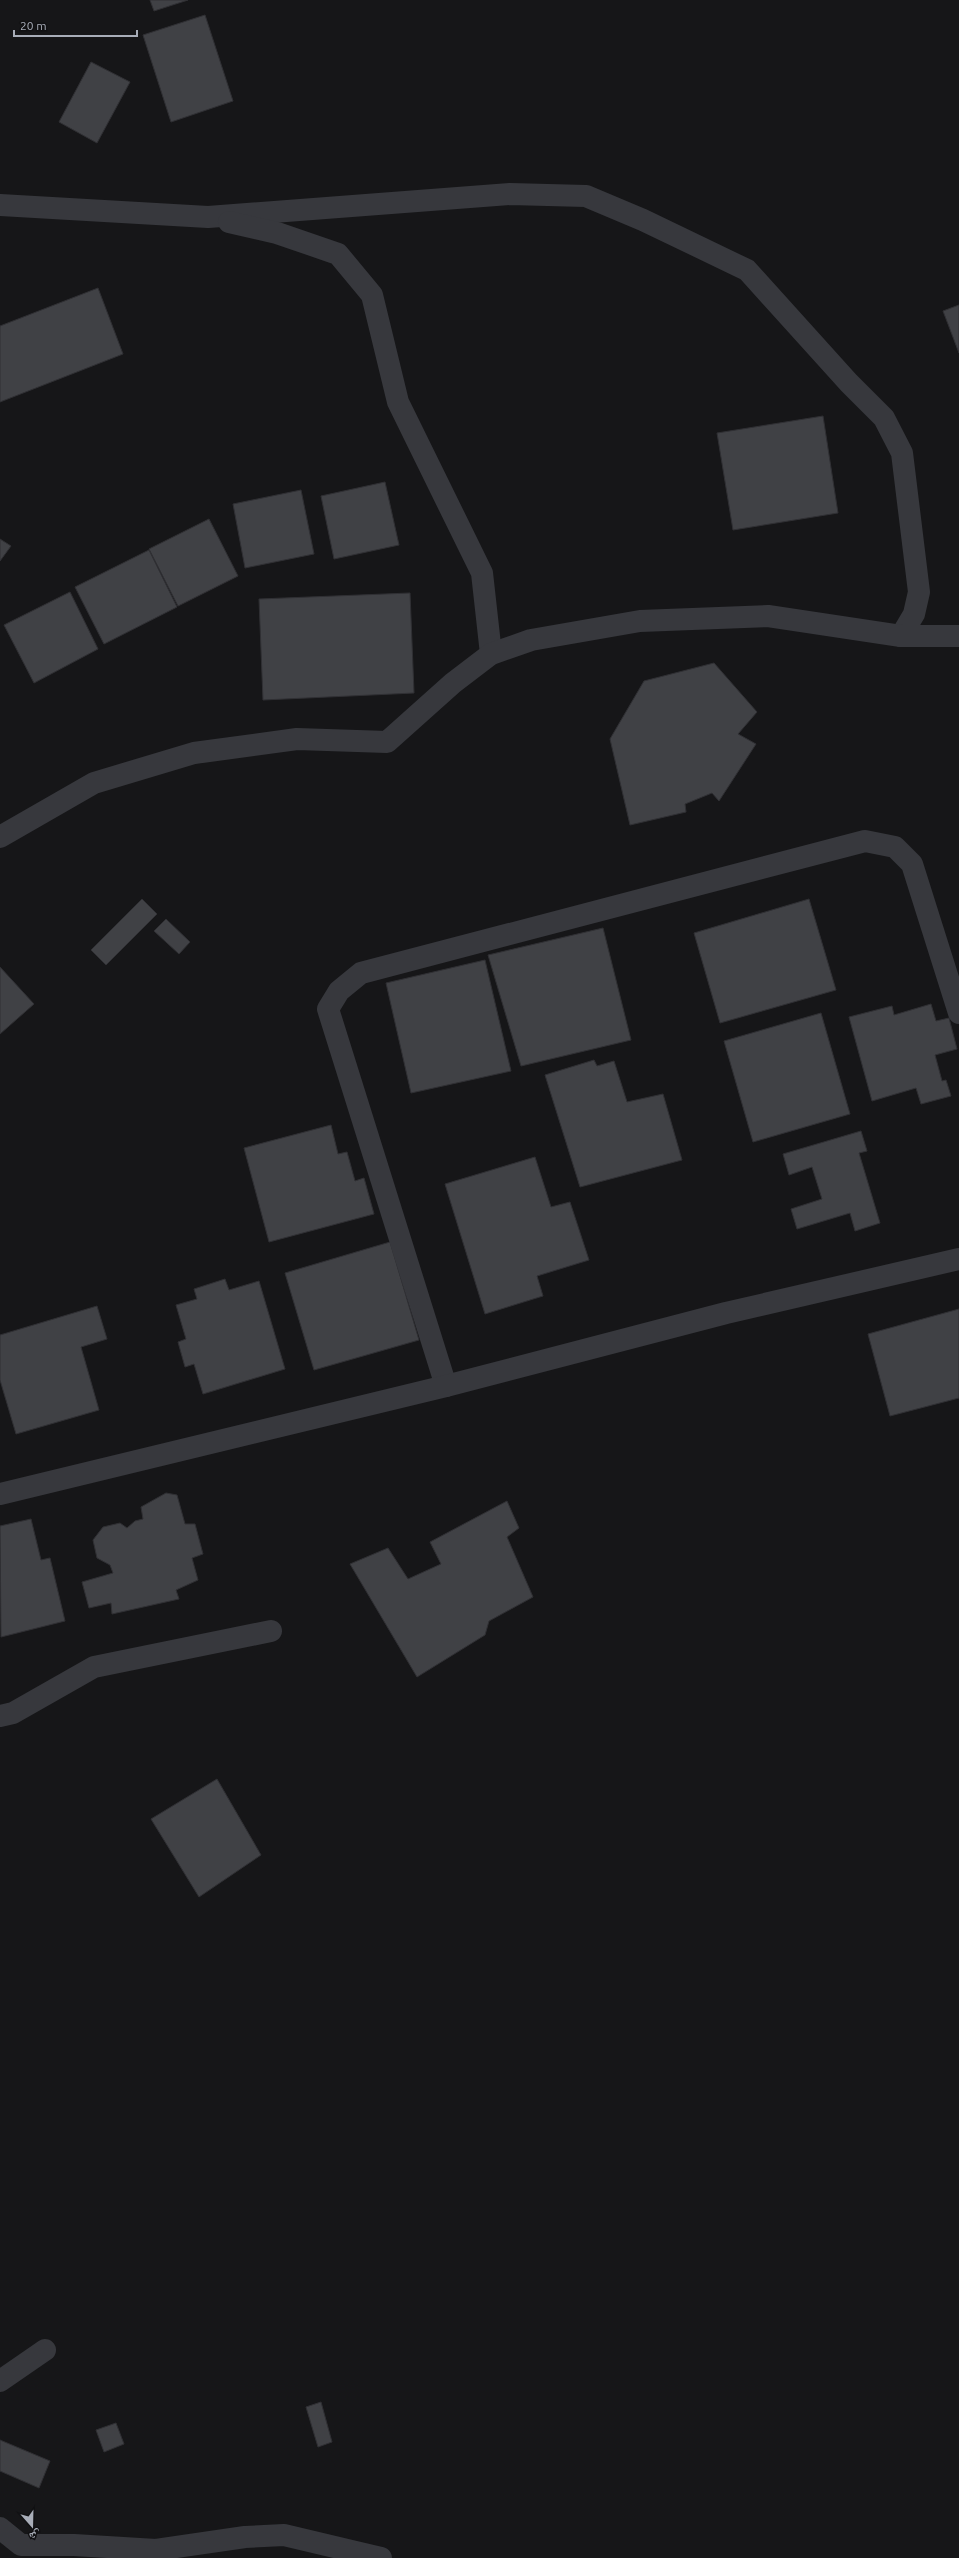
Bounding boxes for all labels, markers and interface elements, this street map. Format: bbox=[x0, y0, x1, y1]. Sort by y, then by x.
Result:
scale bar bbox=[14, 12, 137, 38]
text: 20 m bbox=[20, 19, 47, 32]
north arrow bbox=[12, 2506, 52, 2546]
text: ش bbox=[27, 2526, 43, 2543]

